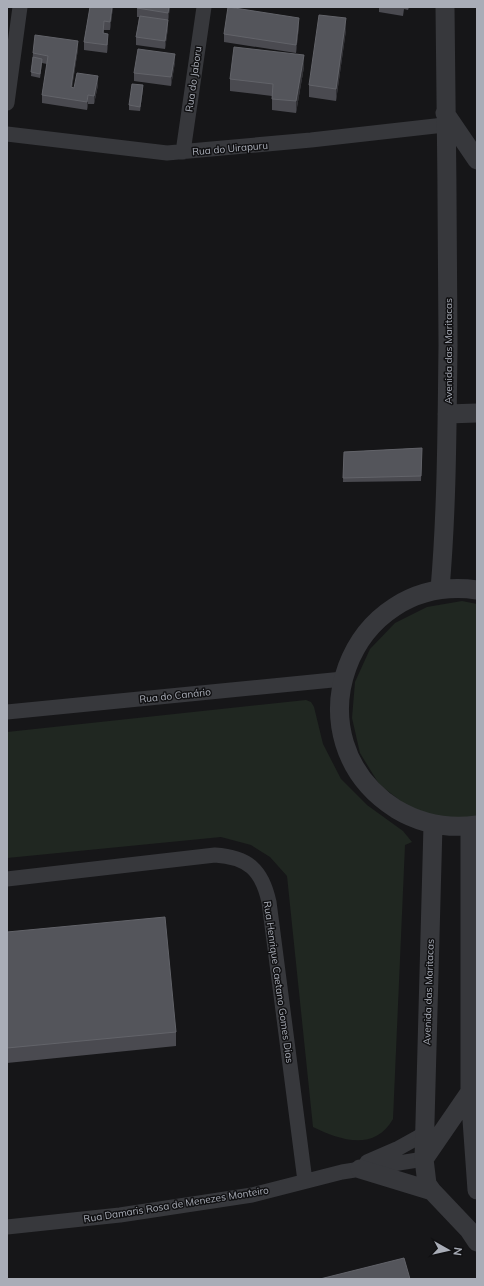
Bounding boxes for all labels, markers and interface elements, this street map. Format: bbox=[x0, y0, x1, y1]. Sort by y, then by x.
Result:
street label: Rua do Jaboru bbox=[182, 45, 205, 113]
street label: Rua do Uirapuru bbox=[192, 139, 268, 158]
street label: Avenida das Maritacas bbox=[442, 298, 455, 404]
street label: Rua do Canário bbox=[139, 685, 212, 706]
street label: Rua Henrique Caetano Gomes Dias bbox=[261, 900, 296, 1064]
street label: Avenida das Maritacas bbox=[420, 939, 437, 1045]
street label: Rua Damaris Rosa de Menezes Monteiro bbox=[83, 1183, 270, 1226]
north arrow bbox=[428, 1230, 468, 1270]
text: N bbox=[450, 1246, 465, 1256]

